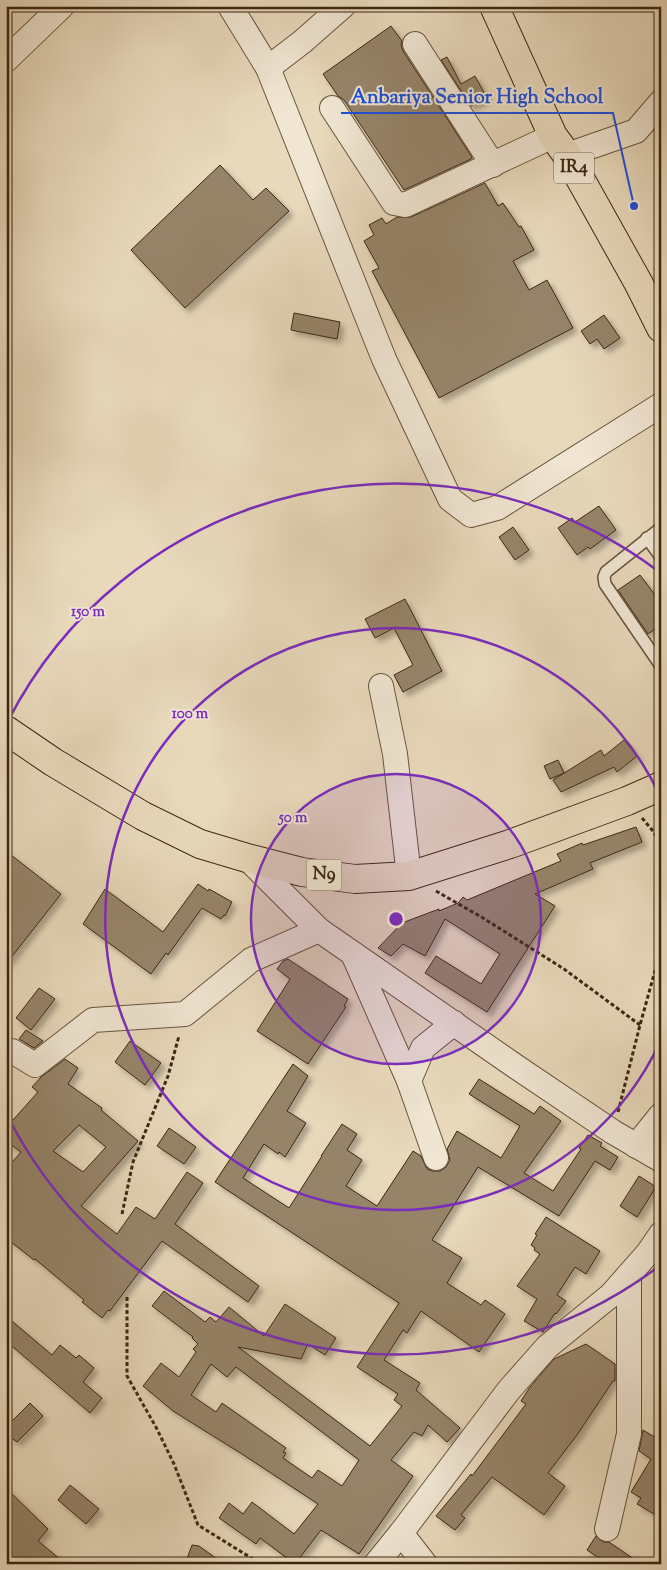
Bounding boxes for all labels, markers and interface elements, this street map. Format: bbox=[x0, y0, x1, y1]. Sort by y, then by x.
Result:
callout: Anbariya Senior High School bbox=[341, 78, 613, 113]
text: Anbariya Senior High School bbox=[351, 84, 604, 113]
road number: IR4 bbox=[554, 152, 594, 184]
text: 150 m bbox=[71, 602, 105, 623]
text: 100 m bbox=[172, 704, 209, 725]
text: 50 m bbox=[278, 808, 308, 829]
road number: N9 bbox=[306, 860, 342, 890]
centre of rings bbox=[387, 910, 405, 928]

